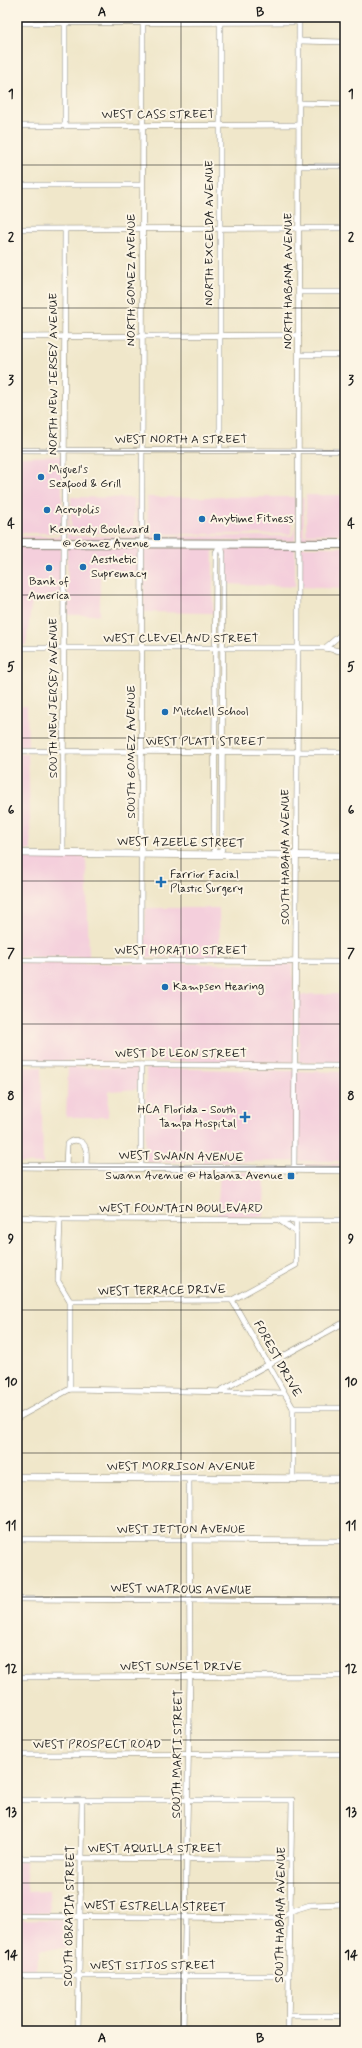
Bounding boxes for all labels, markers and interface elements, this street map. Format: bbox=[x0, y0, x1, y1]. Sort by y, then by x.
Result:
text: A bbox=[98, 4, 106, 21]
text: B bbox=[256, 4, 265, 21]
text: 1 bbox=[8, 86, 14, 103]
text: 1 bbox=[348, 86, 354, 103]
street label: WEST CASS STREET bbox=[102, 107, 215, 123]
street label: NORTH EXCELDA AVENUE bbox=[202, 160, 218, 306]
street label: NORTH HABANA AVENUE bbox=[281, 213, 297, 349]
street label: NORTH GOMEZ AVENUE bbox=[124, 214, 140, 346]
text: 2 bbox=[8, 229, 15, 246]
text: 2 bbox=[348, 229, 355, 246]
street label: NORTH NEW JERSEY AVENUE bbox=[46, 293, 62, 455]
text: 3 bbox=[8, 372, 14, 389]
text: 3 bbox=[348, 372, 354, 389]
street label: WEST NORTH A STREET bbox=[115, 432, 247, 448]
place label: Miguel's Seafood & Grill bbox=[49, 462, 121, 493]
marker: Miguel's Seafood & Grill bbox=[36, 472, 46, 482]
place label: Acropolis bbox=[55, 502, 100, 518]
marker: Acropolis bbox=[42, 505, 52, 515]
place label: Anytime Fitness bbox=[210, 511, 294, 527]
marker: Anytime Fitness bbox=[197, 514, 207, 524]
text: 4 bbox=[7, 516, 15, 533]
text: 4 bbox=[347, 516, 355, 533]
place label: Kennedy Boulevard @ Gomez Avenue bbox=[50, 522, 149, 552]
marker: Kennedy Boulevard @ Gomez Avenue bbox=[152, 532, 162, 542]
place label: Aesthetic Supremacy bbox=[91, 552, 147, 582]
marker: Aesthetic Supremacy bbox=[78, 562, 88, 572]
marker: Bank of America bbox=[44, 563, 54, 573]
place label: Bank of America bbox=[28, 574, 70, 604]
street label: SOUTH NEW JERSEY AVENUE bbox=[46, 618, 62, 778]
street label: WEST CLEVELAND STREET bbox=[103, 631, 259, 647]
text: 5 bbox=[7, 659, 15, 676]
text: 5 bbox=[347, 659, 355, 676]
street label: SOUTH GOMEZ AVENUE bbox=[124, 685, 140, 819]
place label: Mitchell School bbox=[173, 704, 249, 720]
marker: Mitchell School bbox=[160, 707, 170, 717]
street label: WEST PLATT STREET bbox=[146, 734, 265, 750]
street label: SOUTH HABANA AVENUE bbox=[278, 789, 294, 925]
text: 6 bbox=[8, 802, 15, 819]
text: 6 bbox=[348, 802, 355, 819]
street label: WEST AZEELE STREET bbox=[117, 834, 245, 852]
place label: Farrior Facial Plastic Surgery bbox=[170, 867, 243, 897]
marker: Farrior Facial Plastic Surgery bbox=[155, 876, 167, 888]
street label: WEST HORATIO STREET bbox=[114, 943, 248, 959]
text: 7 bbox=[7, 945, 15, 962]
text: 7 bbox=[347, 945, 355, 962]
place label: Kampsen Hearing bbox=[173, 979, 264, 995]
marker: Kampsen Hearing bbox=[160, 982, 170, 992]
street label: WEST DE LEON STREET bbox=[115, 1046, 247, 1062]
text: 8 bbox=[7, 1088, 15, 1105]
text: 8 bbox=[347, 1088, 355, 1105]
place label: HCA Florida - South Tampa Hospital bbox=[138, 1102, 236, 1132]
marker: HCA Florida - South Tampa Hospital bbox=[239, 1111, 251, 1123]
street label: WEST SWANN AVENUE bbox=[118, 1148, 244, 1166]
place label: Swann Avenue @ Habana Avenue bbox=[105, 1168, 283, 1184]
marker: Swann Avenue @ Habana Avenue bbox=[286, 1171, 296, 1181]
street label: WEST FOUNTAIN BOULEVARD bbox=[99, 1201, 263, 1217]
text: 9 bbox=[8, 1231, 15, 1248]
text: 9 bbox=[348, 1231, 355, 1248]
street label: WEST TERRACE DRIVE bbox=[98, 1282, 227, 1300]
street label: FOREST DRIVE bbox=[249, 1318, 305, 1401]
text: 10 bbox=[4, 1374, 18, 1391]
text: 10 bbox=[344, 1374, 358, 1391]
street label: WEST MORRISON AVENUE bbox=[107, 1459, 255, 1475]
text: 11 bbox=[5, 1518, 17, 1535]
text: 11 bbox=[345, 1518, 357, 1535]
street label: WEST JETTON AVENUE bbox=[117, 1522, 245, 1538]
street label: WEST WATROUS AVENUE bbox=[110, 1581, 252, 1599]
street label: WEST SUNSET DRIVE bbox=[120, 1659, 243, 1675]
text: 12 bbox=[5, 1661, 17, 1678]
text: 12 bbox=[345, 1661, 357, 1678]
street label: SOUTH MARTI STREET bbox=[169, 1689, 187, 1819]
street label: WEST PROSPECT ROAD bbox=[33, 1737, 161, 1753]
text: 13 bbox=[5, 1804, 17, 1821]
text: 13 bbox=[345, 1804, 357, 1821]
street label: WEST AQUILLA STREET bbox=[88, 1841, 222, 1857]
street label: SOUTH OBRAPIA STREET bbox=[61, 1845, 79, 1987]
street label: SOUTH HABANA AVENUE bbox=[272, 1847, 290, 1983]
street label: WEST ESTRELLA STREET bbox=[84, 1898, 226, 1916]
text: 14 bbox=[4, 1947, 18, 1964]
text: 14 bbox=[344, 1947, 358, 1964]
street label: WEST SITIOS STREET bbox=[90, 1958, 216, 1974]
text: A bbox=[98, 2030, 106, 2047]
text: B bbox=[256, 2030, 265, 2047]

